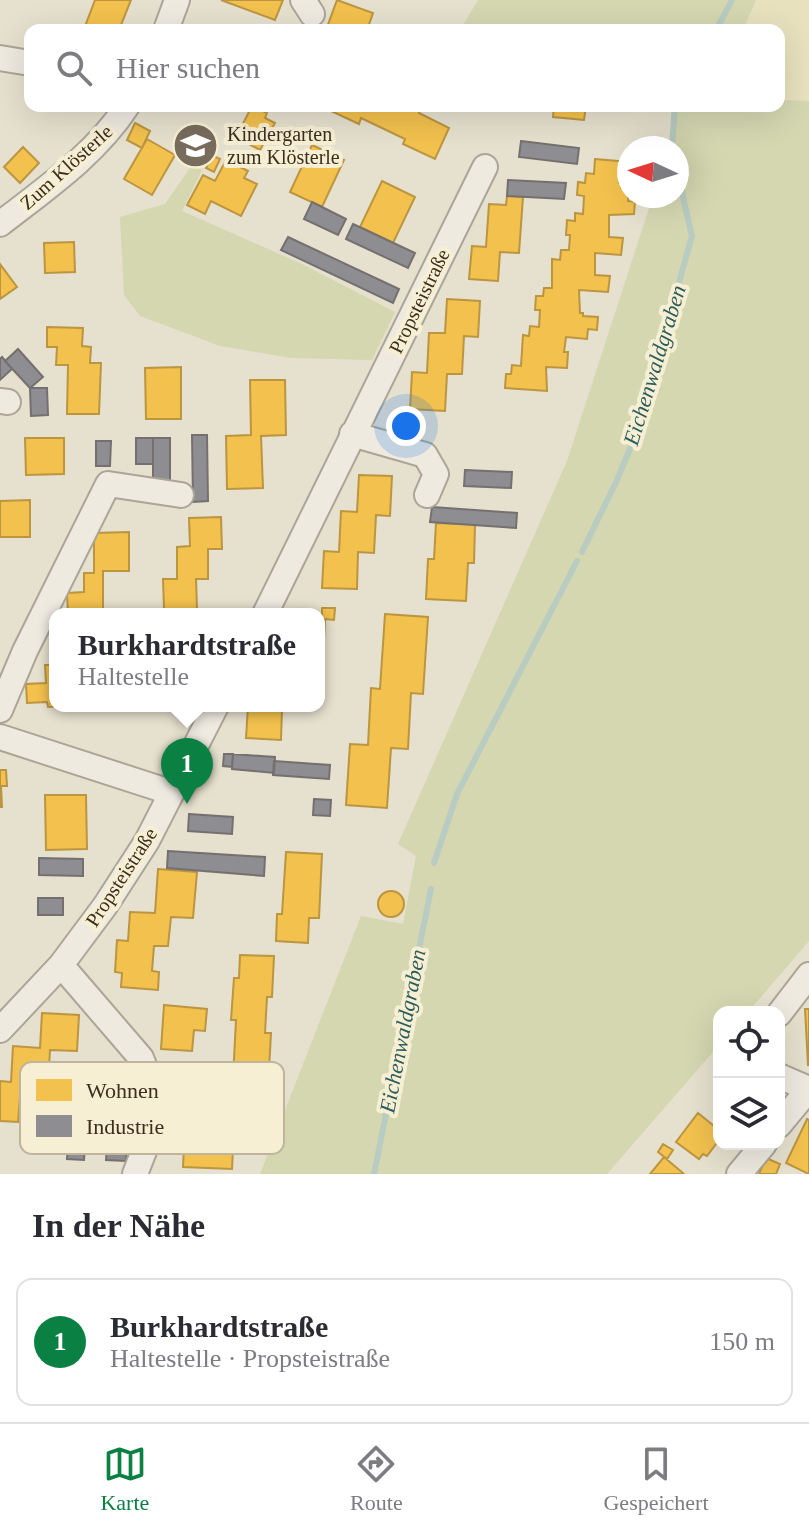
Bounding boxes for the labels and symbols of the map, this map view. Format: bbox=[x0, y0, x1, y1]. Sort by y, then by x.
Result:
street label: Zum Klösterle bbox=[16, 120, 117, 214]
school or university icon: Kindergarten zum Klösterle bbox=[172, 122, 220, 170]
place label: Kindergarten zum Klösterle bbox=[227, 123, 340, 168]
north arrow bbox=[617, 136, 689, 208]
street label: Propsteistraße bbox=[384, 245, 455, 357]
water label: Eichenwaldgraben bbox=[618, 282, 691, 449]
your location bbox=[386, 406, 426, 446]
pin: 1 bbox=[161, 738, 213, 804]
street label: Propsteistraße bbox=[81, 823, 162, 931]
water label: Eichenwaldgraben bbox=[374, 947, 431, 1116]
legend bbox=[20, 1062, 284, 1154]
text: Wohnen bbox=[86, 1078, 159, 1103]
text: Industrie bbox=[86, 1114, 164, 1139]

